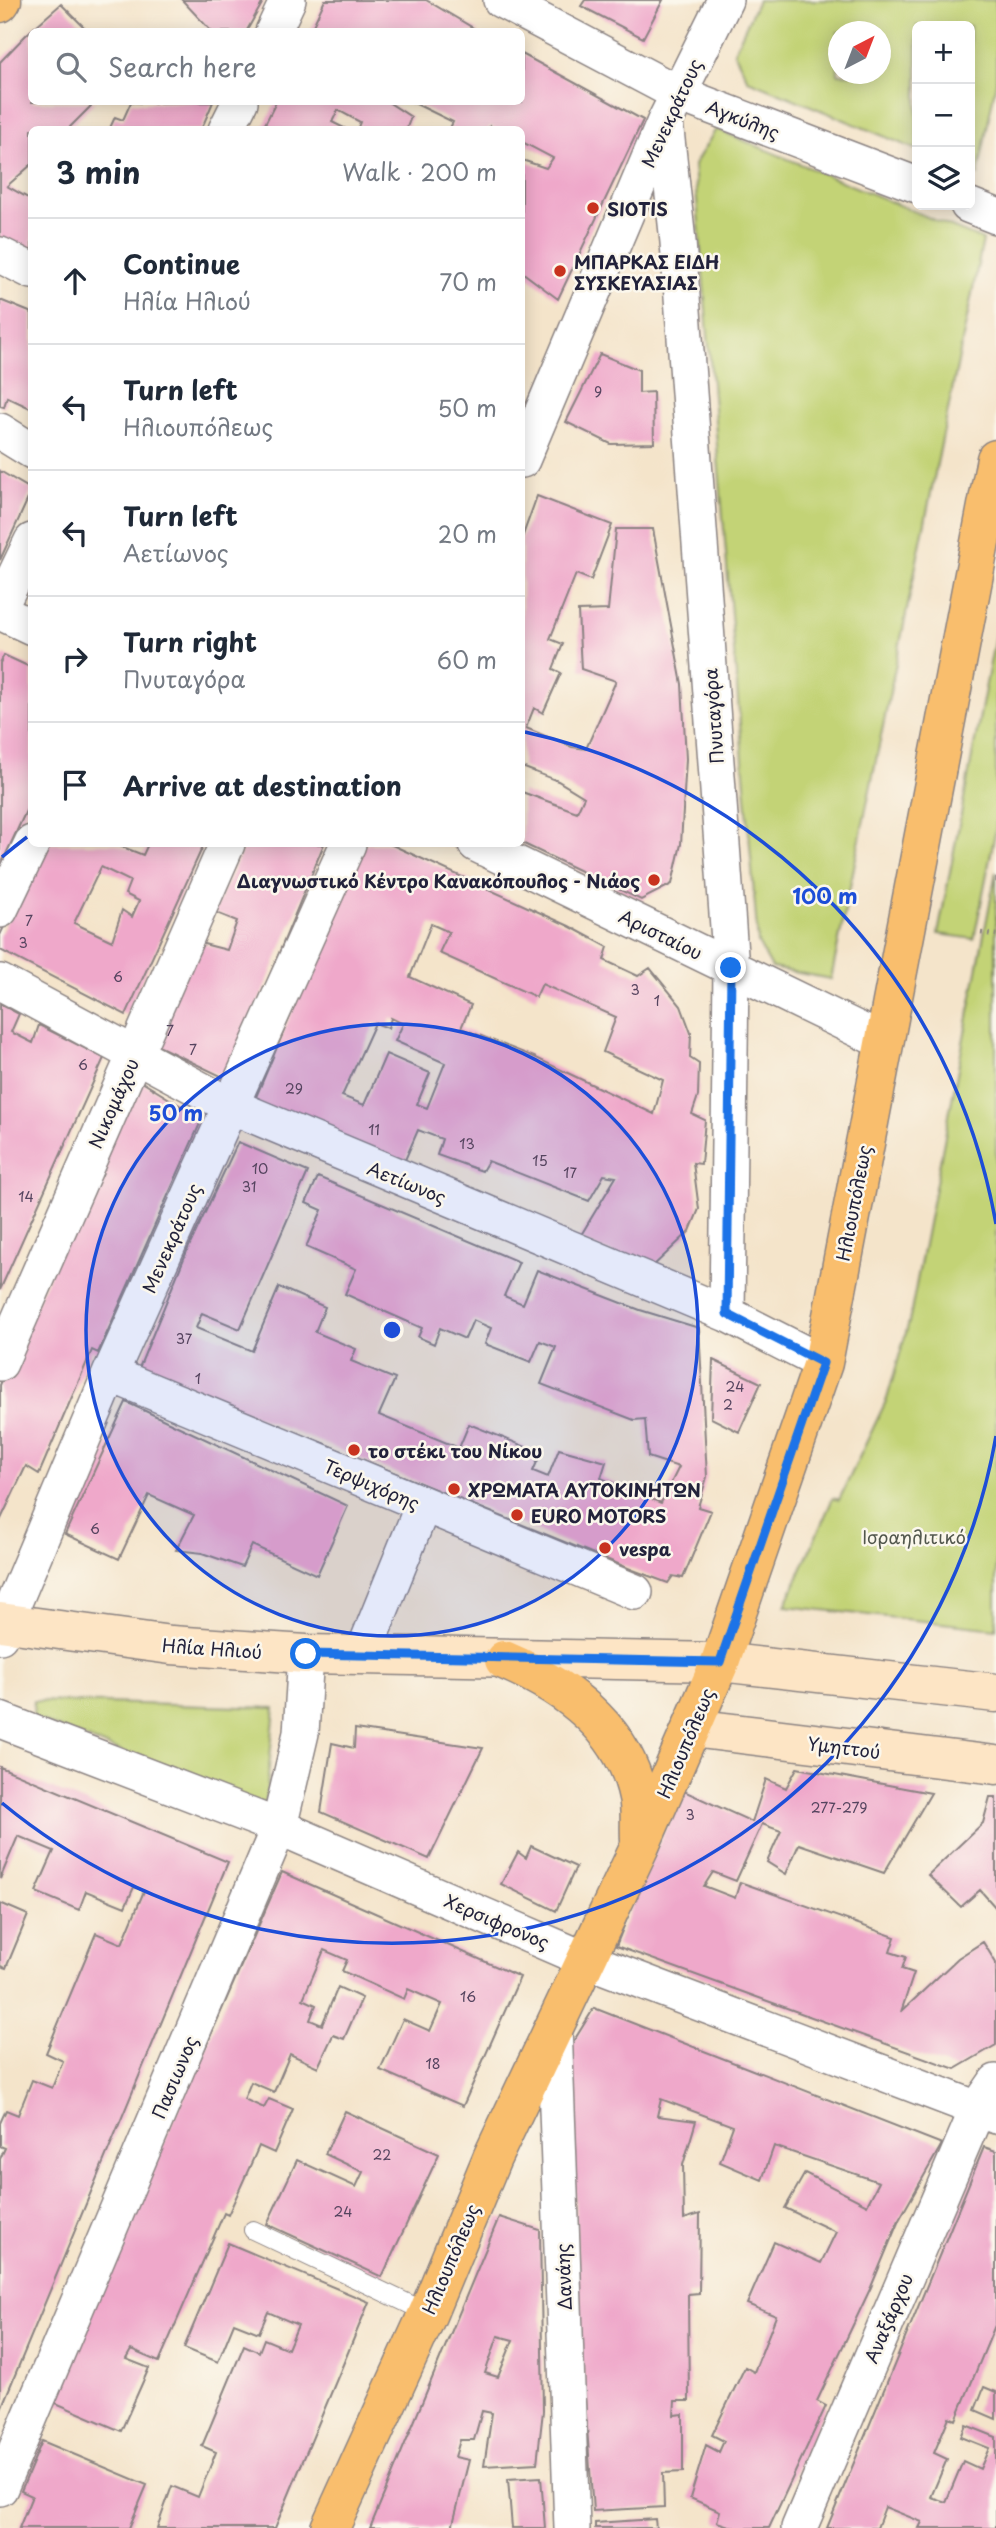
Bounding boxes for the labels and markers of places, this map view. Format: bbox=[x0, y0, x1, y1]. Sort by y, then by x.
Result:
place label: SIOTIS bbox=[607, 195, 668, 222]
marker: SIOTIS bbox=[585, 200, 601, 216]
place label: ΜΠΑΡΚΑΣ ΕΙΔΗ ΣΥΣΚΕΥΑΣΙΑΣ bbox=[574, 248, 719, 296]
marker: ΜΠΑΡΚΑΣ ΕΙΔΗ ΣΥΣΚΕΥΑΣΙΑΣ bbox=[552, 263, 568, 279]
place label: Διαγνωστικό Κέντρο Κανακόπουλος - Νιάος bbox=[237, 867, 640, 894]
marker: Διαγνωστικό Κέντρο Κανακόπουλος - Νιάος bbox=[646, 872, 662, 888]
centre of rings bbox=[380, 1318, 404, 1342]
place label: το στέκι του Νίκου bbox=[368, 1437, 542, 1464]
marker: το στέκι του Νίκου bbox=[346, 1442, 362, 1458]
place label: ΧΡΩΜΑΤΑ ΑΥΤΟΚΙΝΗΤΩΝ bbox=[468, 1476, 701, 1503]
marker: ΧΡΩΜΑΤΑ ΑΥΤΟΚΙΝΗΤΩΝ bbox=[446, 1481, 462, 1497]
place label: EURO MOTORS bbox=[531, 1502, 666, 1529]
marker: EURO MOTORS bbox=[509, 1507, 525, 1523]
place label: vespa bbox=[619, 1535, 672, 1562]
marker: vespa bbox=[597, 1540, 613, 1556]

